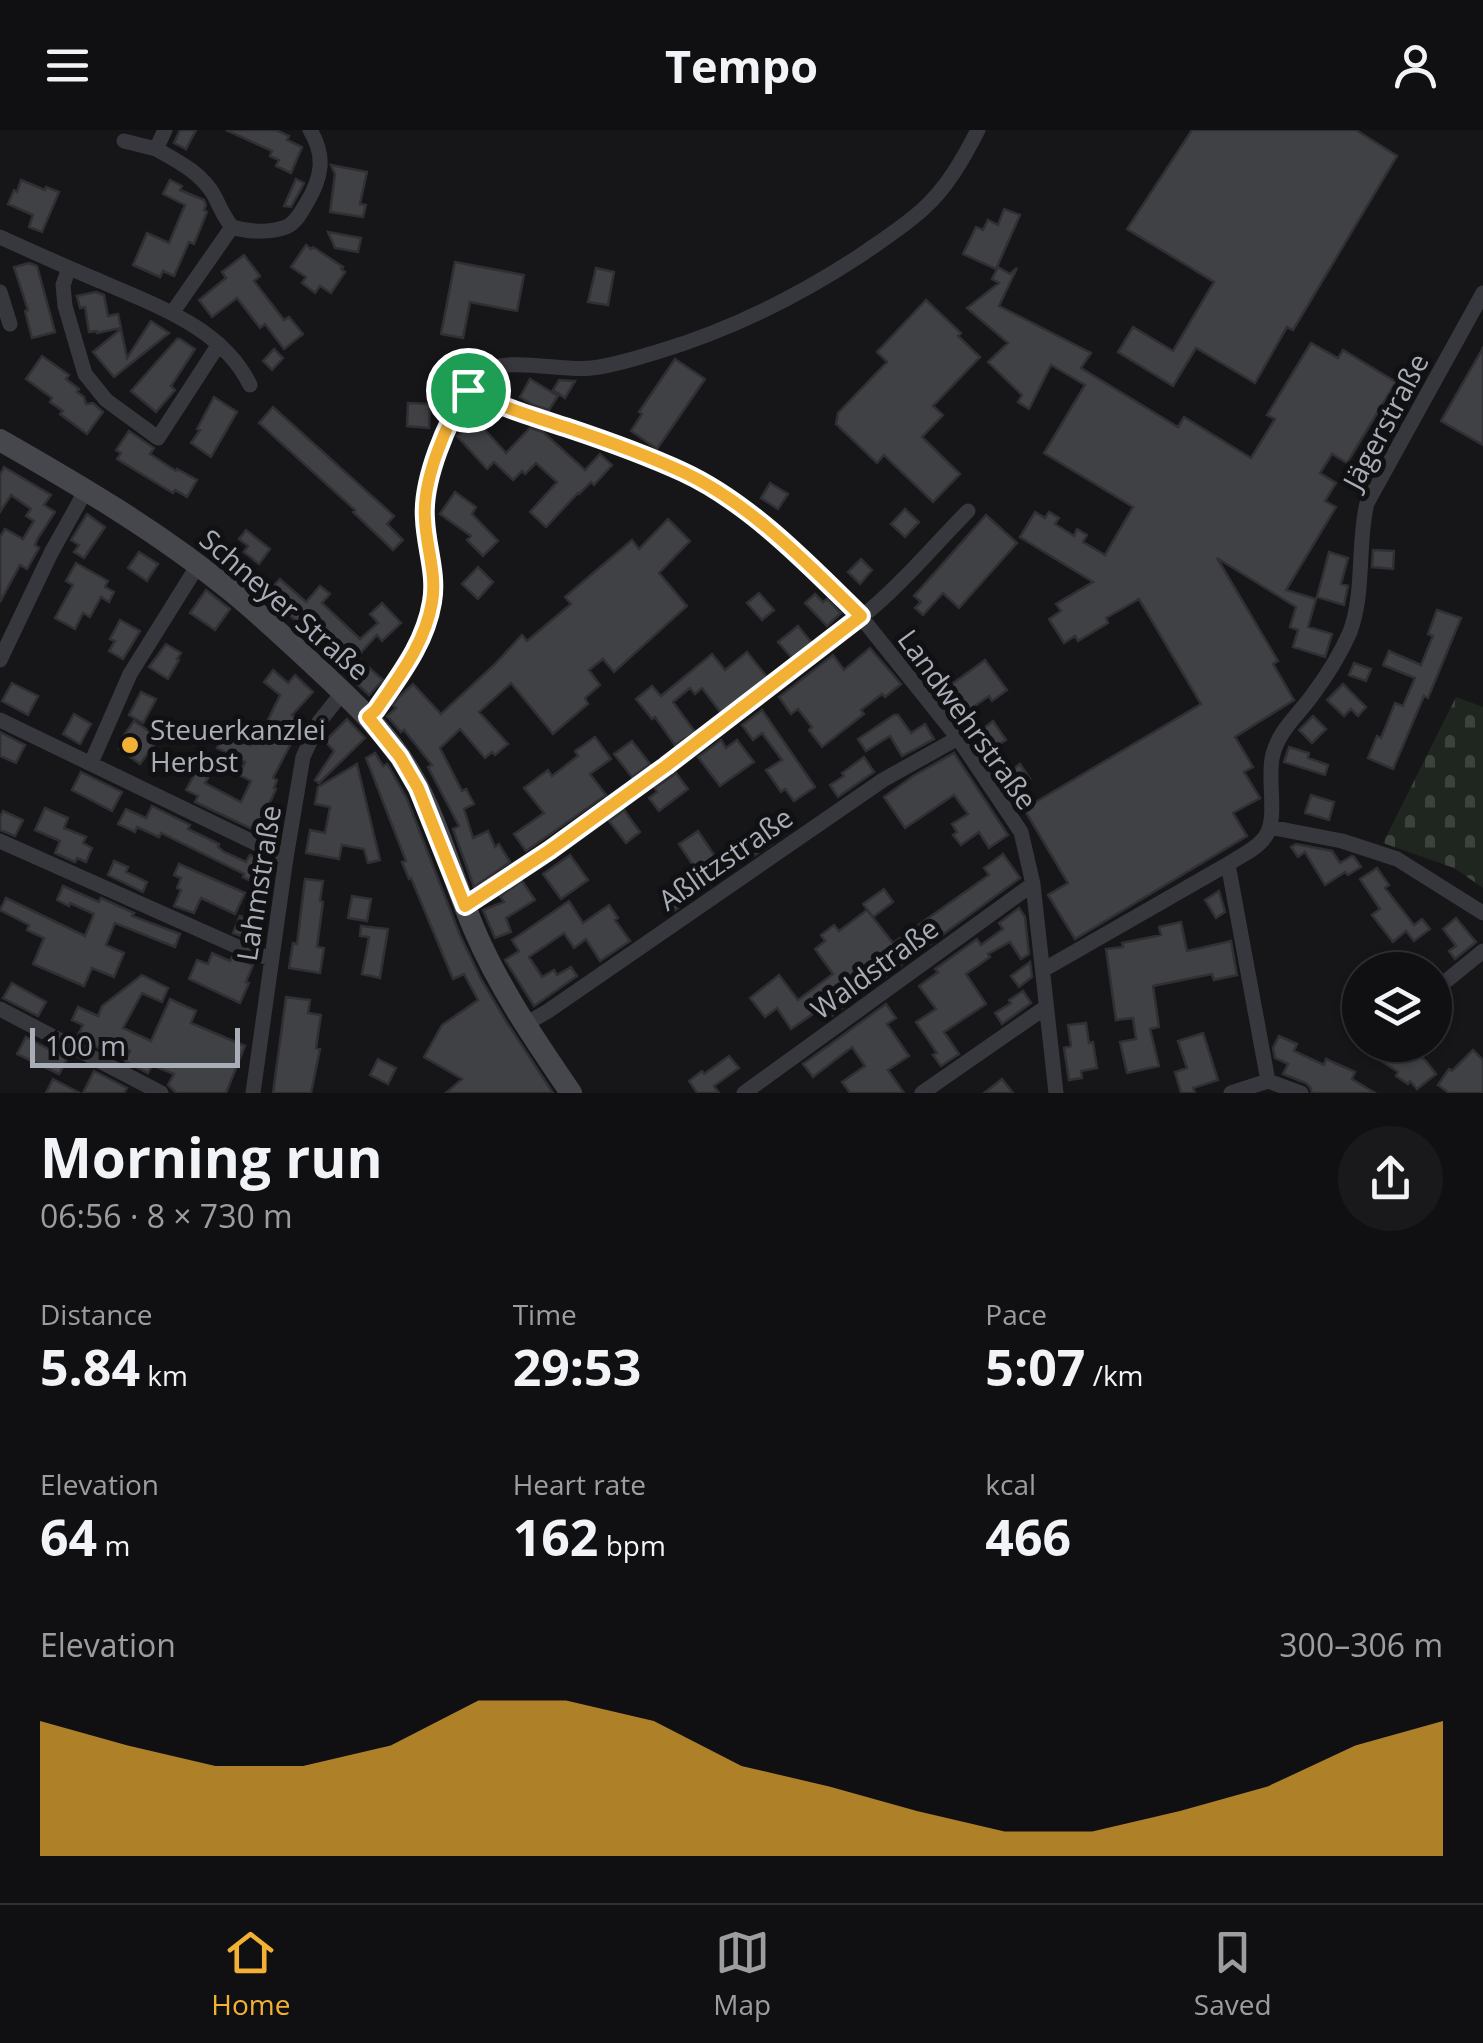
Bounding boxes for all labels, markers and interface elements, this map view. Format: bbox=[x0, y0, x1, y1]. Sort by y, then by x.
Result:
text: Tempo bbox=[665, 35, 818, 96]
icon: menu bbox=[40, 38, 95, 93]
icon: person bbox=[1388, 38, 1443, 93]
street label: Jägerstraße bbox=[1332, 346, 1437, 498]
pin bbox=[426, 348, 511, 433]
icon: arrive bbox=[441, 363, 496, 418]
street label: Schneyer Straße bbox=[192, 520, 378, 688]
street label: Landwehrstraße bbox=[890, 621, 1046, 817]
place label: Steuerkanzlei Herbst bbox=[150, 710, 326, 780]
marker: Steuerkanzlei Herbst bbox=[119, 734, 141, 756]
street label: Aßlitzstraße bbox=[650, 798, 800, 918]
street label: Lahmstraße bbox=[227, 803, 289, 963]
street label: Waldstraße bbox=[803, 909, 945, 1027]
map controls bbox=[1342, 952, 1452, 1062]
button: layers bbox=[1342, 952, 1452, 1062]
scale bar bbox=[30, 1023, 240, 1068]
text: 100 m bbox=[45, 1026, 126, 1064]
text: Morning run bbox=[40, 1119, 383, 1194]
button: share bbox=[1338, 1126, 1443, 1231]
text: 06:56 · 8 × 730 m bbox=[40, 1194, 293, 1237]
text: Distance bbox=[40, 1295, 153, 1333]
text: Time bbox=[513, 1295, 577, 1333]
text: Pace bbox=[985, 1295, 1047, 1333]
text: 5.84 bbox=[40, 1333, 140, 1401]
text: 29:53 bbox=[513, 1333, 641, 1401]
text: 5:07 bbox=[985, 1333, 1085, 1401]
text: km bbox=[140, 1356, 188, 1394]
text: /km bbox=[1085, 1356, 1144, 1394]
text: Elevation bbox=[40, 1465, 159, 1503]
text: Heart rate bbox=[513, 1465, 646, 1503]
text: kcal bbox=[985, 1465, 1036, 1503]
text: 64 bbox=[40, 1503, 97, 1571]
text: 162 bbox=[513, 1503, 598, 1571]
text: 466 bbox=[985, 1503, 1071, 1571]
text: m bbox=[97, 1526, 130, 1564]
text: bpm bbox=[598, 1526, 666, 1564]
text: Elevation bbox=[40, 1623, 176, 1666]
text: 300–306 m bbox=[1279, 1623, 1443, 1666]
tab: Home bbox=[211, 1925, 291, 2023]
tab: Map bbox=[713, 1925, 771, 2023]
tab: Saved bbox=[1194, 1925, 1272, 2023]

